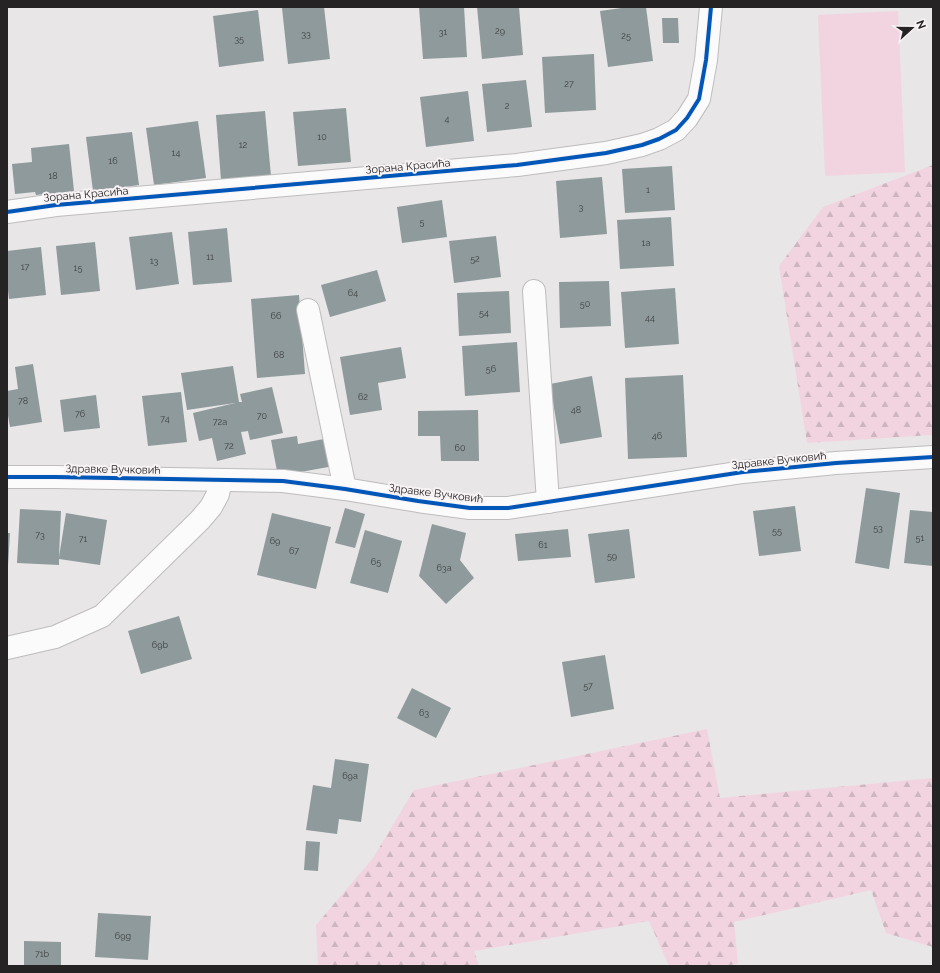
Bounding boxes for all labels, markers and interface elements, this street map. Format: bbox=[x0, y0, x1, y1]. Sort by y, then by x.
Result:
north arrow bbox=[892, 8, 932, 48]
text: N bbox=[913, 18, 928, 31]
house number: 29 bbox=[495, 26, 505, 36]
house number: 31 bbox=[439, 27, 447, 37]
house number: 33 bbox=[301, 29, 311, 39]
house number: 25 bbox=[621, 31, 631, 41]
house number: 35 bbox=[234, 34, 244, 44]
house number: 27 bbox=[564, 79, 574, 89]
house number: 2 bbox=[505, 101, 510, 111]
house number: 4 bbox=[445, 114, 450, 124]
house number: 10 bbox=[317, 132, 327, 142]
house number: 12 bbox=[239, 140, 248, 150]
house number: 14 bbox=[172, 148, 180, 158]
house number: 16 bbox=[108, 156, 118, 166]
street label: Зорана Красића bbox=[365, 156, 451, 177]
house number: 18 bbox=[48, 171, 58, 181]
street label: Зорана Красића bbox=[43, 184, 129, 205]
house number: 1 bbox=[646, 185, 650, 195]
house number: 3 bbox=[579, 202, 584, 212]
house number: 5 bbox=[420, 217, 425, 227]
house number: 1a bbox=[642, 238, 650, 248]
house number: 11 bbox=[206, 252, 214, 262]
house number: 52 bbox=[470, 254, 480, 264]
house number: 13 bbox=[150, 256, 159, 266]
house number: 17 bbox=[21, 262, 29, 272]
house number: 15 bbox=[74, 263, 82, 273]
house number: 64 bbox=[348, 288, 358, 298]
house number: 50 bbox=[580, 299, 591, 309]
house number: 54 bbox=[479, 308, 489, 318]
house number: 66 bbox=[271, 311, 282, 321]
house number: 44 bbox=[645, 313, 655, 323]
house number: 68 bbox=[274, 350, 284, 360]
house number: 56 bbox=[486, 364, 497, 374]
house number: 62 bbox=[358, 392, 368, 402]
house number: 78 bbox=[18, 396, 28, 406]
house number: 48 bbox=[571, 405, 581, 415]
house number: 76 bbox=[75, 409, 86, 419]
house number: 70 bbox=[257, 411, 268, 421]
house number: 74 bbox=[160, 414, 170, 424]
house number: 72a bbox=[213, 417, 227, 427]
house number: 46 bbox=[652, 431, 663, 441]
house number: 72 bbox=[224, 441, 234, 451]
house number: 60 bbox=[455, 443, 466, 453]
street label: Здравке Вучковић bbox=[731, 449, 827, 472]
street label: Здравке Вучковић bbox=[65, 462, 161, 477]
street label: Здравке Вучковић bbox=[388, 481, 484, 506]
house number: 53 bbox=[873, 523, 883, 533]
house number: 55 bbox=[772, 526, 782, 536]
house number: 73 bbox=[35, 530, 45, 540]
house number: 51 bbox=[916, 533, 925, 543]
house number: 71 bbox=[79, 534, 87, 544]
house number: 69 bbox=[270, 536, 280, 546]
house number: 61 bbox=[538, 540, 548, 550]
house number: 67 bbox=[289, 546, 299, 556]
house number: 59 bbox=[607, 551, 617, 561]
house number: 65 bbox=[371, 557, 381, 567]
house number: 63a bbox=[436, 563, 452, 573]
house number: 69b bbox=[152, 640, 169, 650]
house number: 57 bbox=[583, 681, 593, 691]
house number: 63 bbox=[419, 708, 429, 718]
house number: 69a bbox=[342, 771, 358, 781]
house number: 69g bbox=[115, 931, 131, 941]
house number: 71b bbox=[35, 949, 50, 959]

